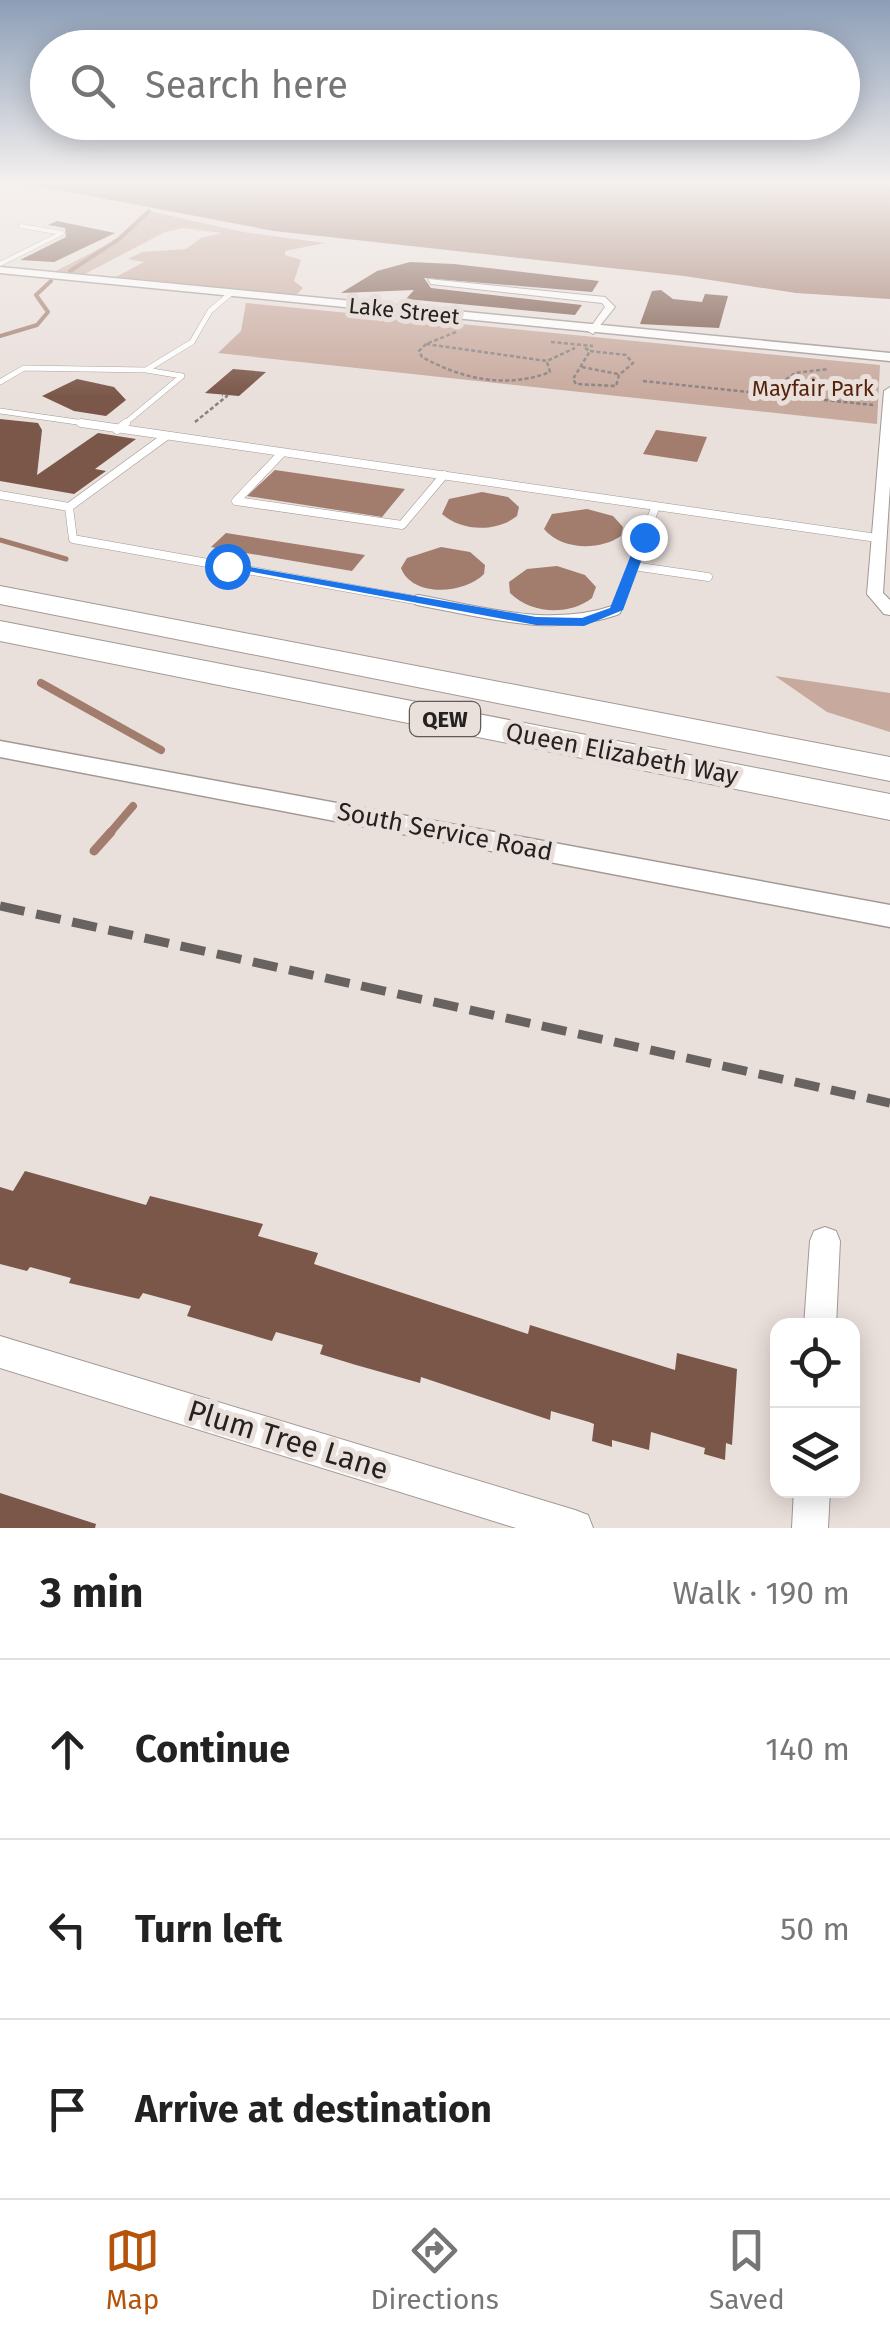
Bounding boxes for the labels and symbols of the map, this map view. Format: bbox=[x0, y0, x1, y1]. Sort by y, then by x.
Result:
street label: Lake Street bbox=[347, 292, 461, 330]
park label: Mayfair Park bbox=[752, 375, 875, 402]
route end bbox=[622, 515, 668, 561]
route start bbox=[205, 544, 251, 590]
road number: QEW bbox=[410, 702, 480, 736]
street label: Queen Elizabeth Way bbox=[503, 717, 742, 791]
street label: South Service Road bbox=[335, 796, 555, 868]
street label: Plum Tree Lane bbox=[183, 1392, 393, 1488]

